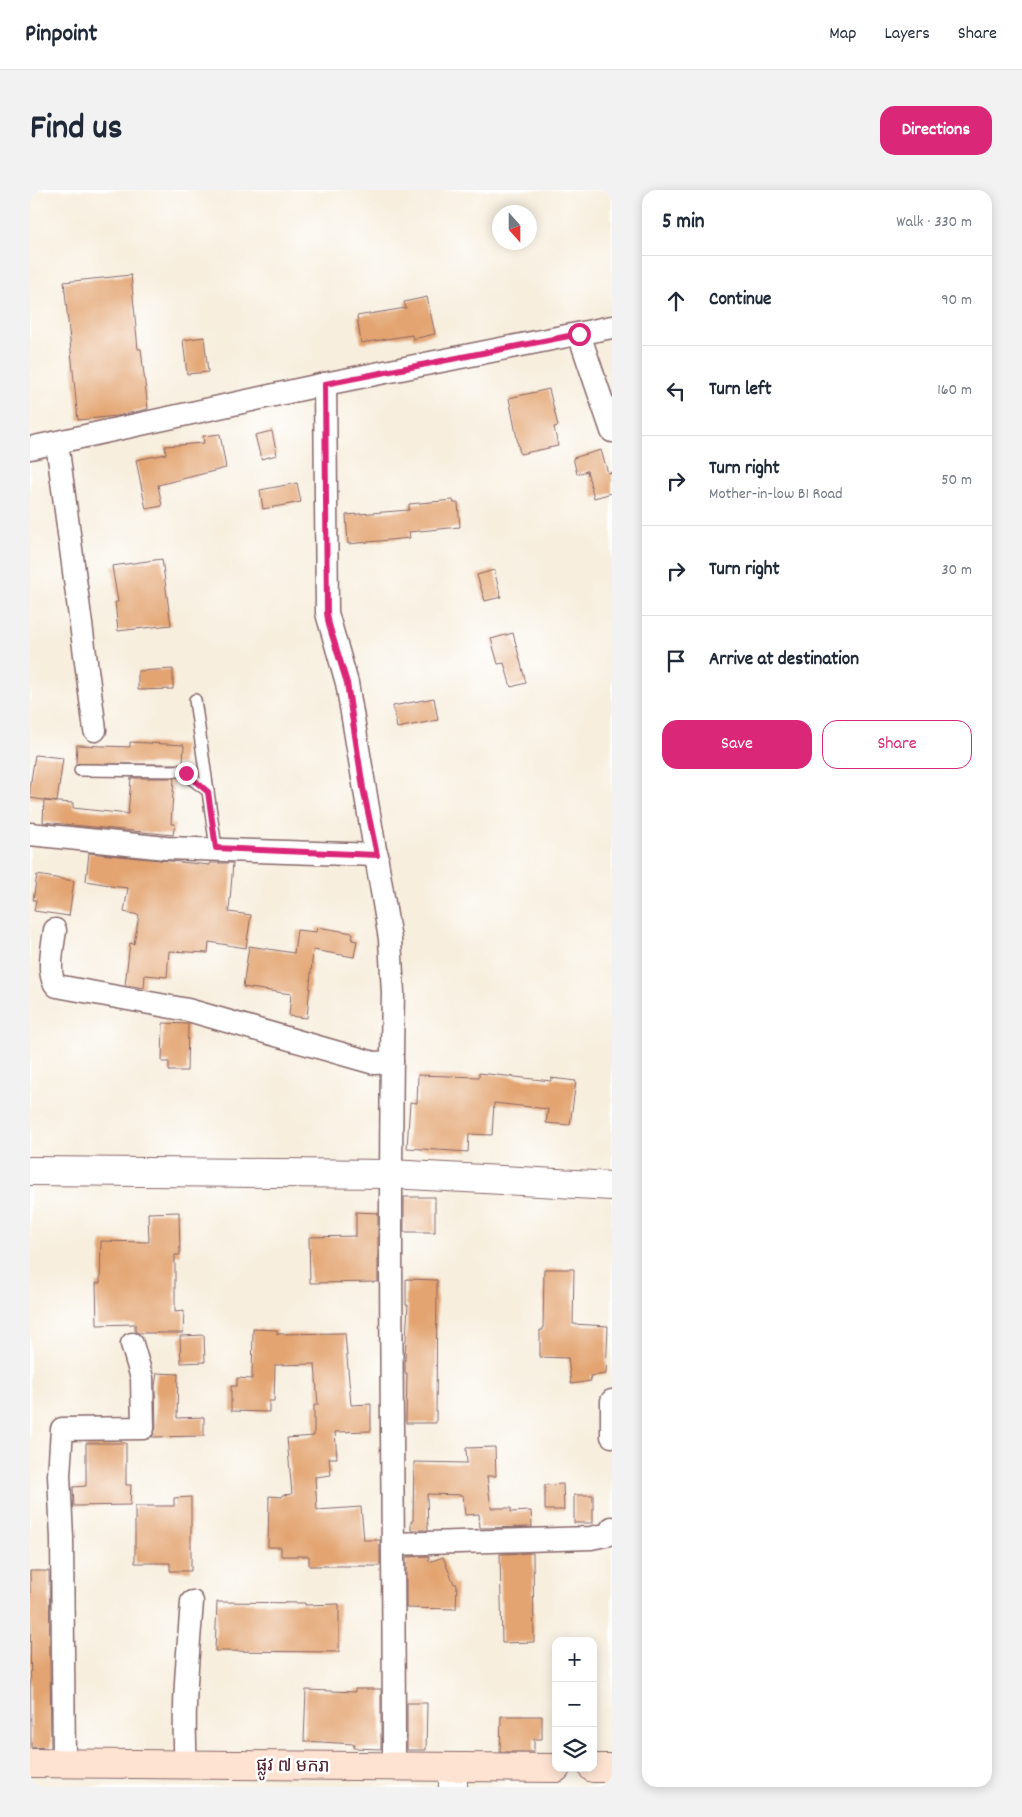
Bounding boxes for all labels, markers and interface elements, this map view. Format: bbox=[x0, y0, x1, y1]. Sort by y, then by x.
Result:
text: Pinpoint bbox=[25, 18, 97, 52]
text: Map bbox=[829, 22, 856, 47]
text: Layers bbox=[884, 22, 930, 47]
text: Share bbox=[958, 22, 997, 47]
text: Find us bbox=[30, 105, 122, 155]
button: Directions bbox=[880, 106, 992, 155]
north arrow bbox=[492, 205, 537, 250]
text: 5 min bbox=[662, 208, 705, 238]
text: Walk · 330 m bbox=[896, 211, 972, 234]
icon: ahead bbox=[662, 287, 690, 315]
text: Continue bbox=[709, 287, 771, 314]
text: 90 m bbox=[941, 289, 972, 312]
route start bbox=[568, 323, 591, 346]
icon: left bbox=[662, 377, 690, 405]
text: Turn left bbox=[709, 377, 772, 404]
text: 160 m bbox=[937, 379, 972, 402]
text: Turn right bbox=[709, 456, 780, 483]
icon: right bbox=[662, 467, 690, 495]
text: 50 m bbox=[941, 469, 972, 492]
text: Mother-in-low B1 Road bbox=[709, 483, 843, 506]
icon: right bbox=[662, 557, 690, 585]
text: Turn right bbox=[709, 557, 780, 584]
text: 30 m bbox=[942, 559, 972, 582]
icon: arrive bbox=[662, 647, 690, 675]
text: Arrive at destination bbox=[709, 647, 859, 674]
button: Save bbox=[662, 720, 812, 769]
button: Share bbox=[822, 720, 972, 769]
route end bbox=[175, 762, 198, 785]
map controls bbox=[552, 1637, 597, 1772]
button: + bbox=[552, 1637, 597, 1682]
button: − bbox=[552, 1682, 597, 1727]
button: layers bbox=[552, 1727, 597, 1772]
street label: ផ្លូវ ៧ មករា bbox=[256, 1754, 330, 1782]

